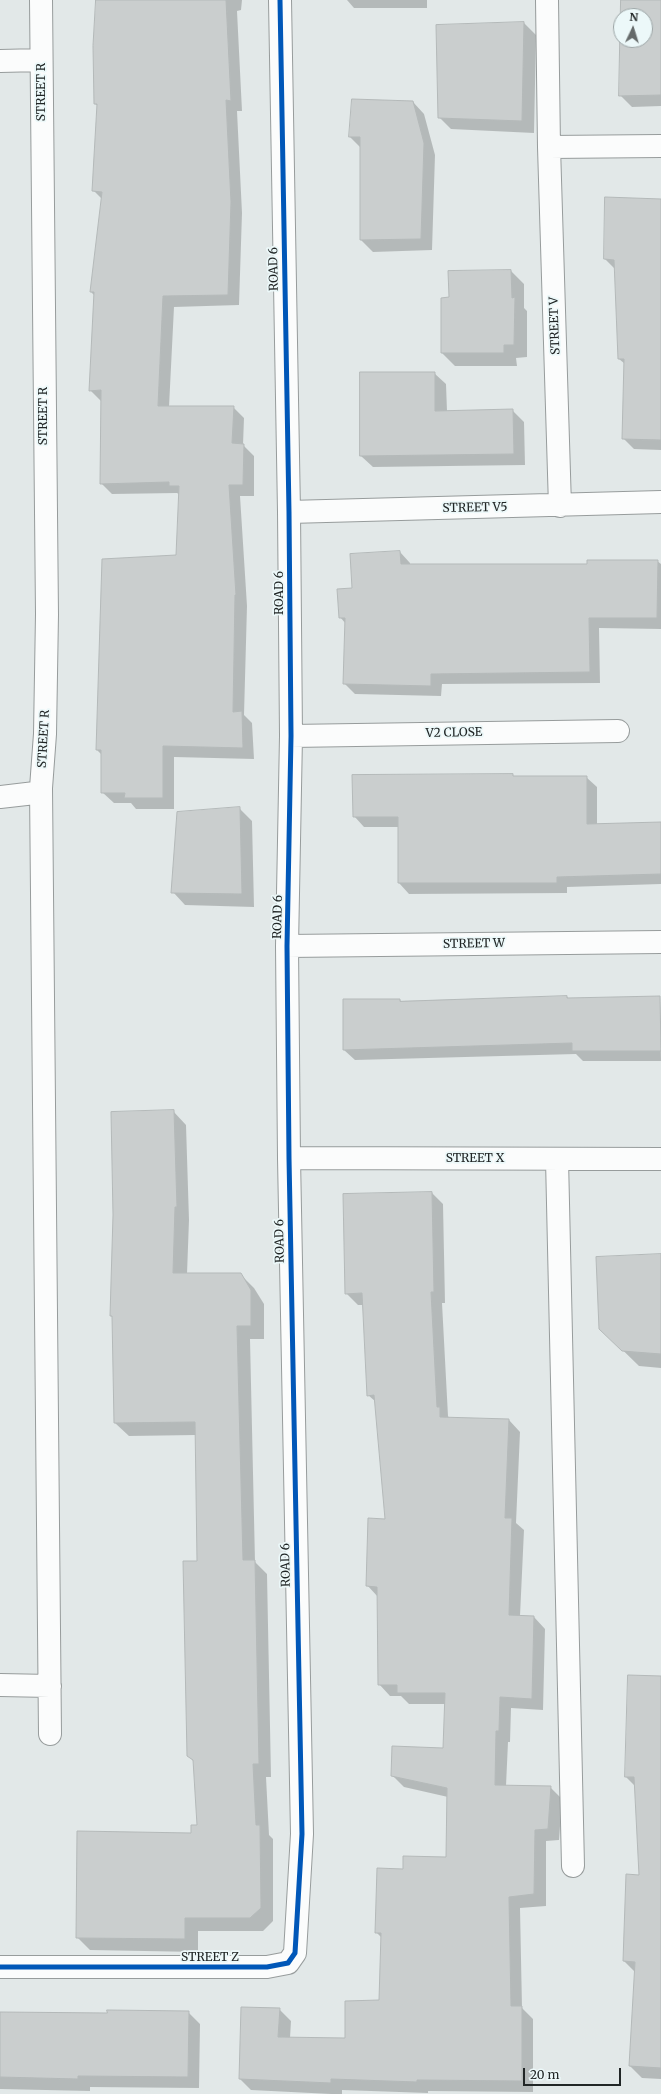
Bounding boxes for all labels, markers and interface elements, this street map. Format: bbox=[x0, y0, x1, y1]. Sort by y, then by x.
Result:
north arrow bbox=[613, 8, 653, 48]
text: N bbox=[629, 10, 639, 24]
street label: STREET R bbox=[35, 63, 49, 121]
street label: ROAD 6 bbox=[266, 247, 282, 291]
street label: STREET V bbox=[547, 297, 563, 355]
street label: STREET R bbox=[37, 387, 51, 445]
street label: STREET V5 bbox=[442, 500, 508, 516]
street label: ROAD 6 bbox=[273, 571, 287, 615]
street label: STREET R bbox=[35, 709, 53, 769]
street label: V2 CLOSE bbox=[426, 725, 482, 741]
street label: ROAD 6 bbox=[270, 895, 286, 939]
street label: STREET W bbox=[443, 936, 505, 952]
street label: STREET X bbox=[446, 1152, 504, 1166]
street label: ROAD 6 bbox=[272, 1219, 288, 1263]
street label: ROAD 6 bbox=[278, 1543, 294, 1587]
street label: STREET Z bbox=[181, 1951, 239, 1965]
scale bar bbox=[525, 2060, 623, 2086]
text: 20 m bbox=[530, 2067, 559, 2082]

